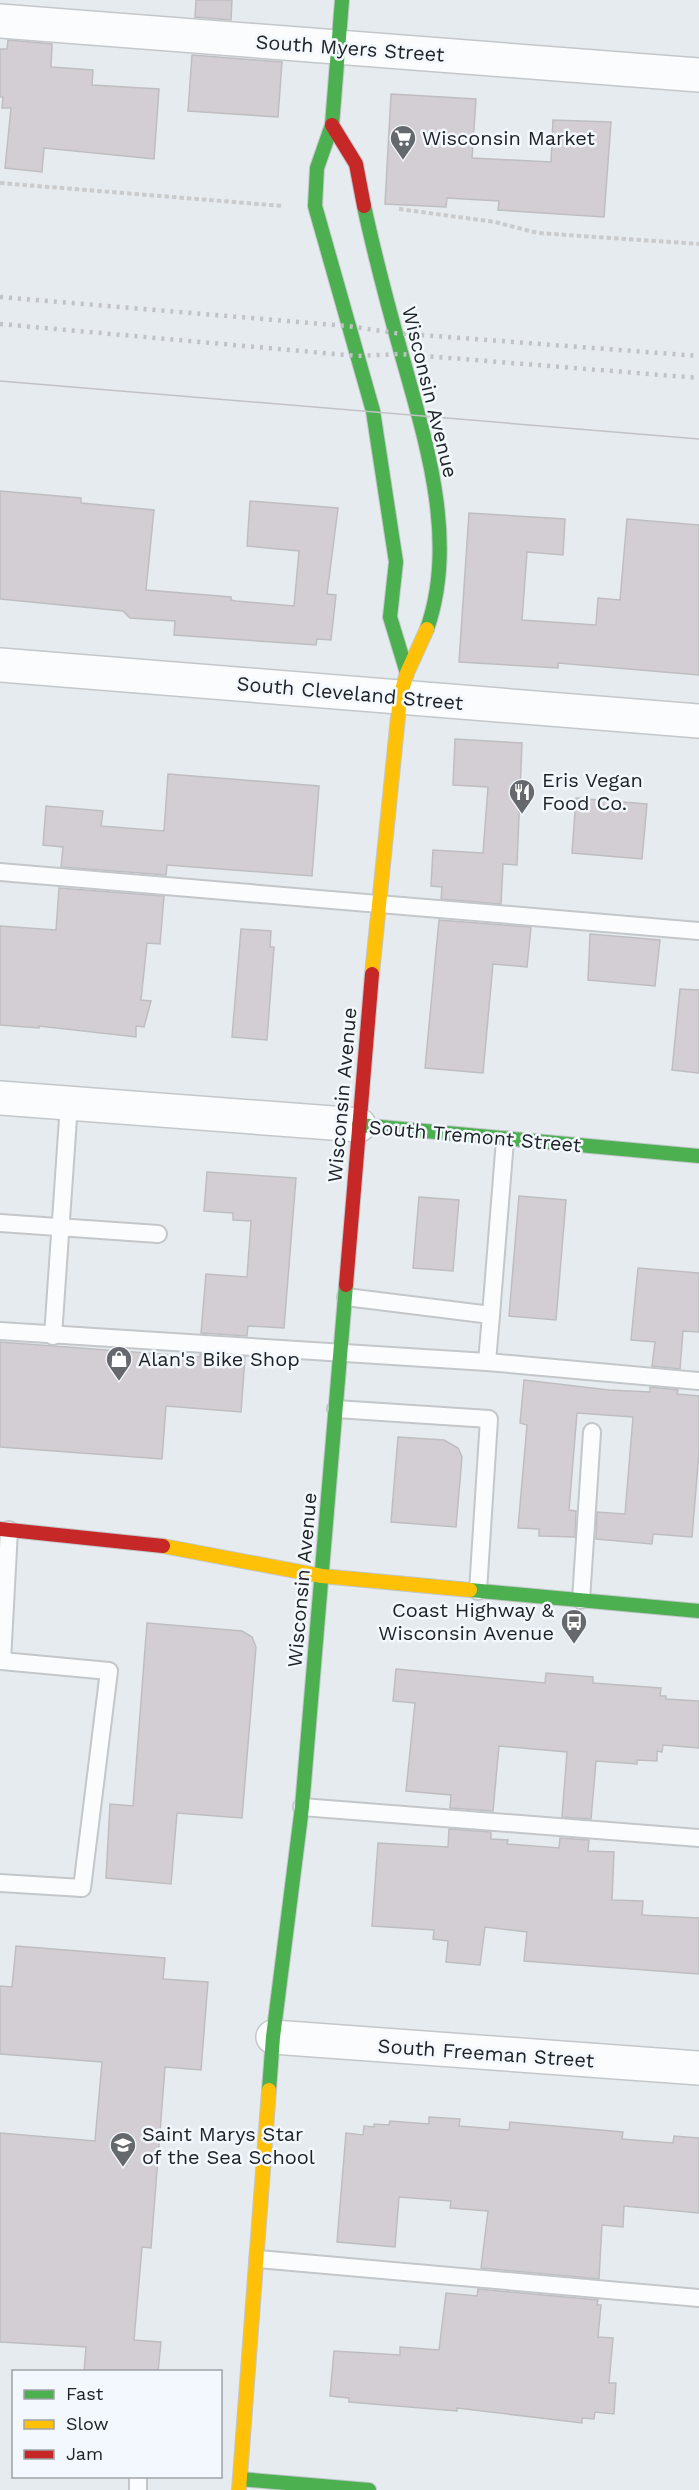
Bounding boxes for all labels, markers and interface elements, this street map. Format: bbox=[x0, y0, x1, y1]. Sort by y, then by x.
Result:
street label: South Myers Street bbox=[255, 29, 446, 67]
supermarket icon: Wisconsin Market bbox=[388, 123, 418, 161]
place label: Wisconsin Market bbox=[422, 126, 595, 150]
street label: Wisconsin Avenue bbox=[397, 304, 463, 480]
street label: South Cleveland Street bbox=[236, 671, 465, 715]
place label: Eris Vegan Food Co. bbox=[542, 768, 643, 815]
restaurant icon: Eris Vegan Food Co. bbox=[507, 777, 537, 815]
street label: Wisconsin Avenue bbox=[322, 1006, 362, 1184]
street label: South Tremont Street bbox=[368, 1115, 583, 1157]
shop icon: Alan's Bike Shop bbox=[104, 1344, 134, 1382]
place label: Alan's Bike Shop bbox=[138, 1347, 300, 1371]
street label: Wisconsin Avenue bbox=[282, 1491, 322, 1669]
place label: Coast Highway & Wisconsin Avenue bbox=[378, 1598, 555, 1645]
bus stop icon: Coast Highway & Wisconsin Avenue bbox=[559, 1607, 589, 1645]
street label: South Freeman Street bbox=[377, 2033, 596, 2073]
place label: Saint Marys Star of the Sea School bbox=[142, 2122, 315, 2169]
school or university icon: Saint Marys Star of the Sea School bbox=[108, 2130, 138, 2168]
legend bbox=[12, 2370, 222, 2478]
text: Fast bbox=[66, 2383, 104, 2404]
text: Slow bbox=[66, 2413, 109, 2434]
text: Jam bbox=[66, 2443, 103, 2464]

